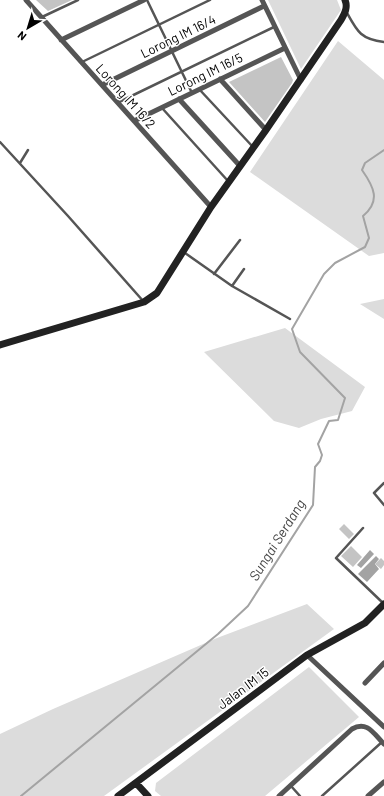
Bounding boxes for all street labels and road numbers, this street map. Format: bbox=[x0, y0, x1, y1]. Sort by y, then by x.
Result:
street label: Lorong IM 16/4 bbox=[138, 11, 218, 61]
street label: Lorong IM 16/5 bbox=[165, 49, 245, 99]
street label: Lorong IM 16/2 bbox=[93, 60, 159, 132]
street label: Jalan IM 15 bbox=[214, 663, 272, 712]

